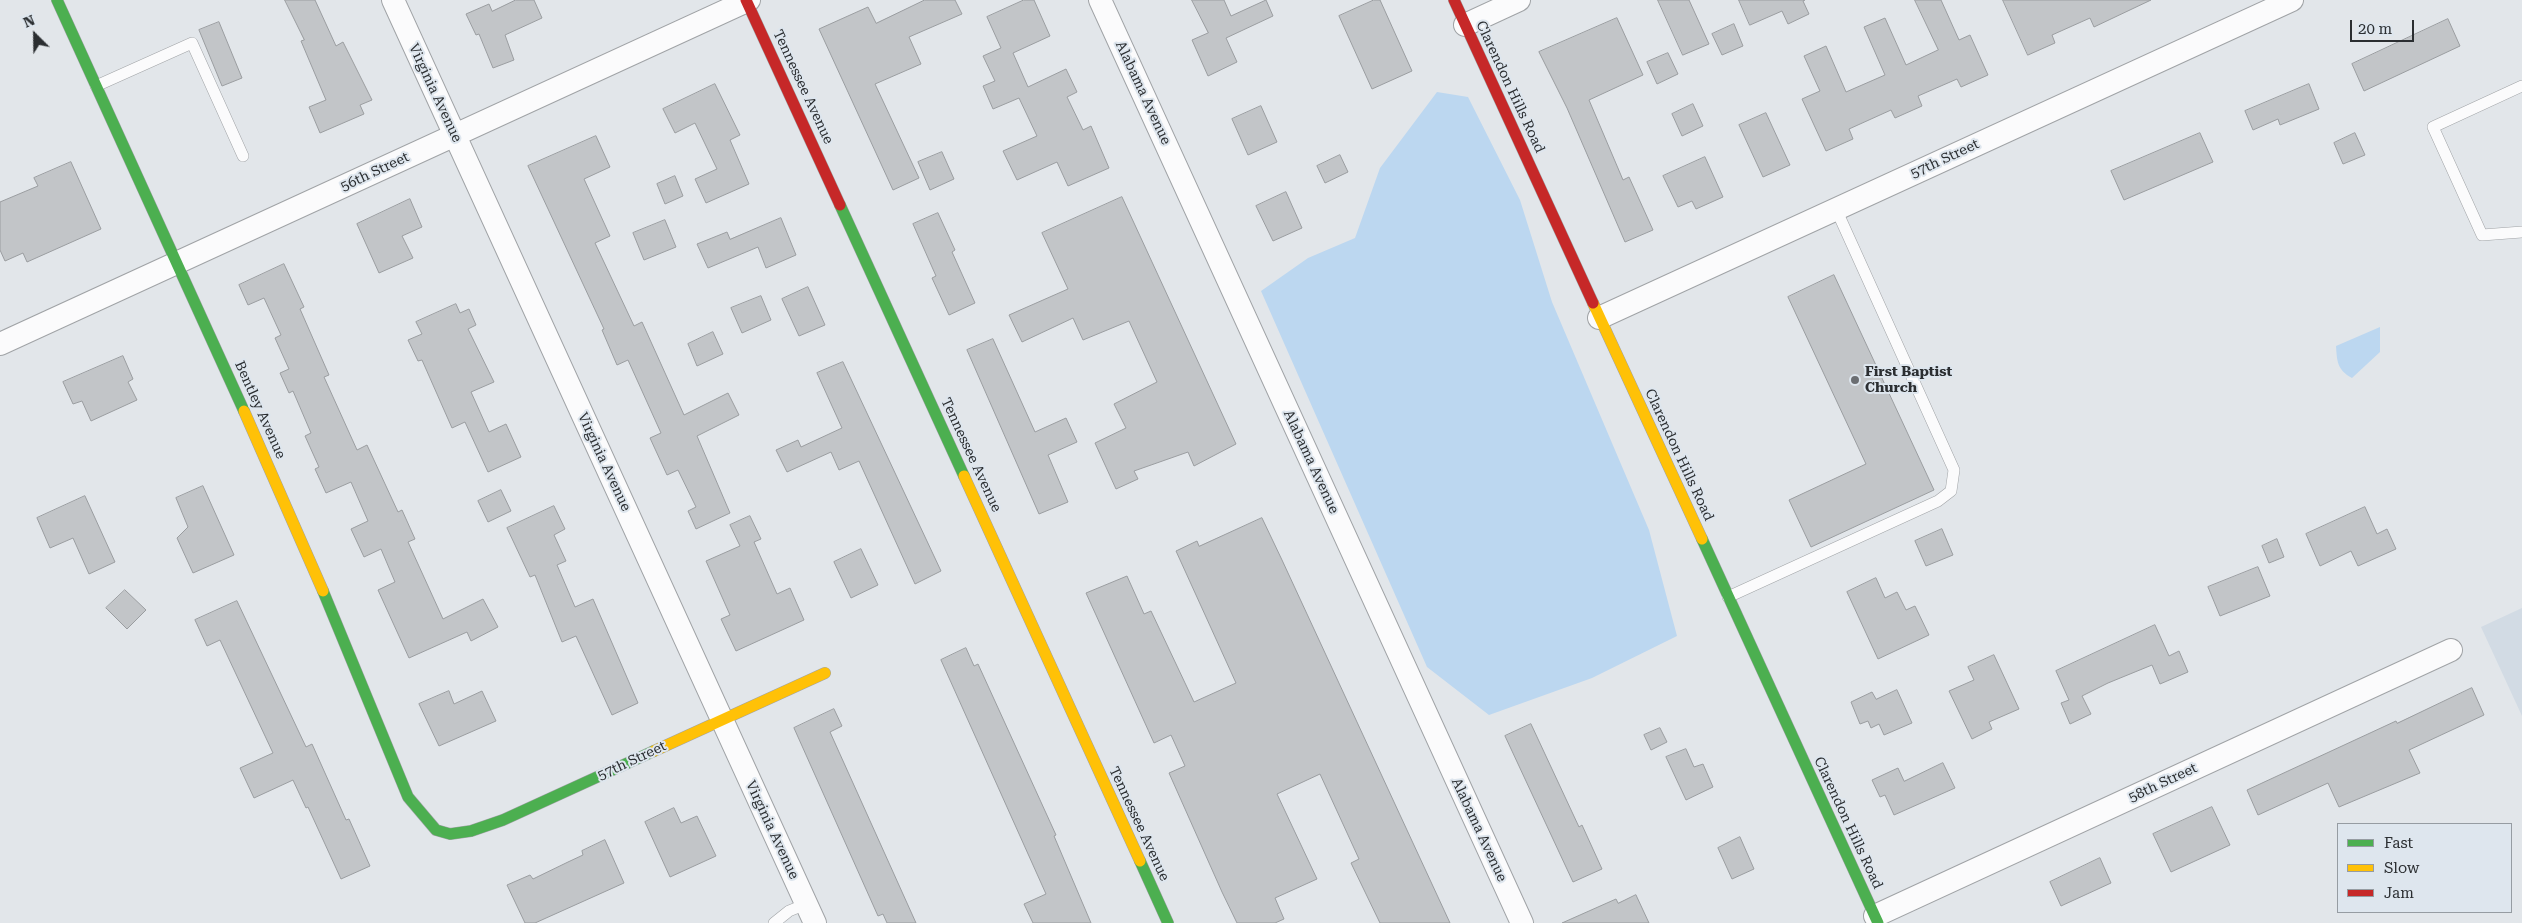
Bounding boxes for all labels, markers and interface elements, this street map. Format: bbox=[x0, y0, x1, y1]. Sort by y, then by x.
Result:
north arrow bbox=[10, 10, 60, 60]
scale bar bbox=[2352, 10, 2416, 42]
text: N bbox=[21, 12, 37, 31]
street label: Clarendon Hills Road bbox=[1472, 18, 1548, 156]
text: 20 m bbox=[2358, 20, 2392, 38]
street label: Tennessee Avenue bbox=[769, 27, 837, 147]
street label: Alabama Avenue bbox=[1112, 38, 1174, 148]
street label: Virginia Avenue bbox=[405, 41, 465, 145]
street label: 57th Street bbox=[1908, 136, 1982, 182]
street label: 56th Street bbox=[338, 149, 412, 195]
street label: Bentley Avenue bbox=[231, 359, 289, 461]
place label: First Baptist Church bbox=[1865, 364, 1952, 397]
marker: First Baptist Church bbox=[1849, 374, 1861, 386]
street label: Clarendon Hills Road bbox=[1641, 386, 1717, 524]
street label: Tennessee Avenue bbox=[937, 395, 1005, 515]
street label: Alabama Avenue bbox=[1280, 407, 1342, 517]
street label: Virginia Avenue bbox=[574, 410, 634, 514]
street label: 57th Street bbox=[595, 738, 669, 784]
street label: Clarendon Hills Road bbox=[1810, 754, 1886, 892]
street label: 58th Street bbox=[2126, 760, 2200, 806]
street label: Tennessee Avenue bbox=[1105, 764, 1173, 884]
street label: Alabama Avenue bbox=[1448, 775, 1510, 885]
street label: Virginia Avenue bbox=[742, 778, 802, 882]
legend bbox=[2337, 823, 2512, 913]
text: Fast bbox=[2384, 834, 2413, 852]
text: Slow bbox=[2384, 859, 2419, 877]
text: Jam bbox=[2384, 884, 2414, 902]

